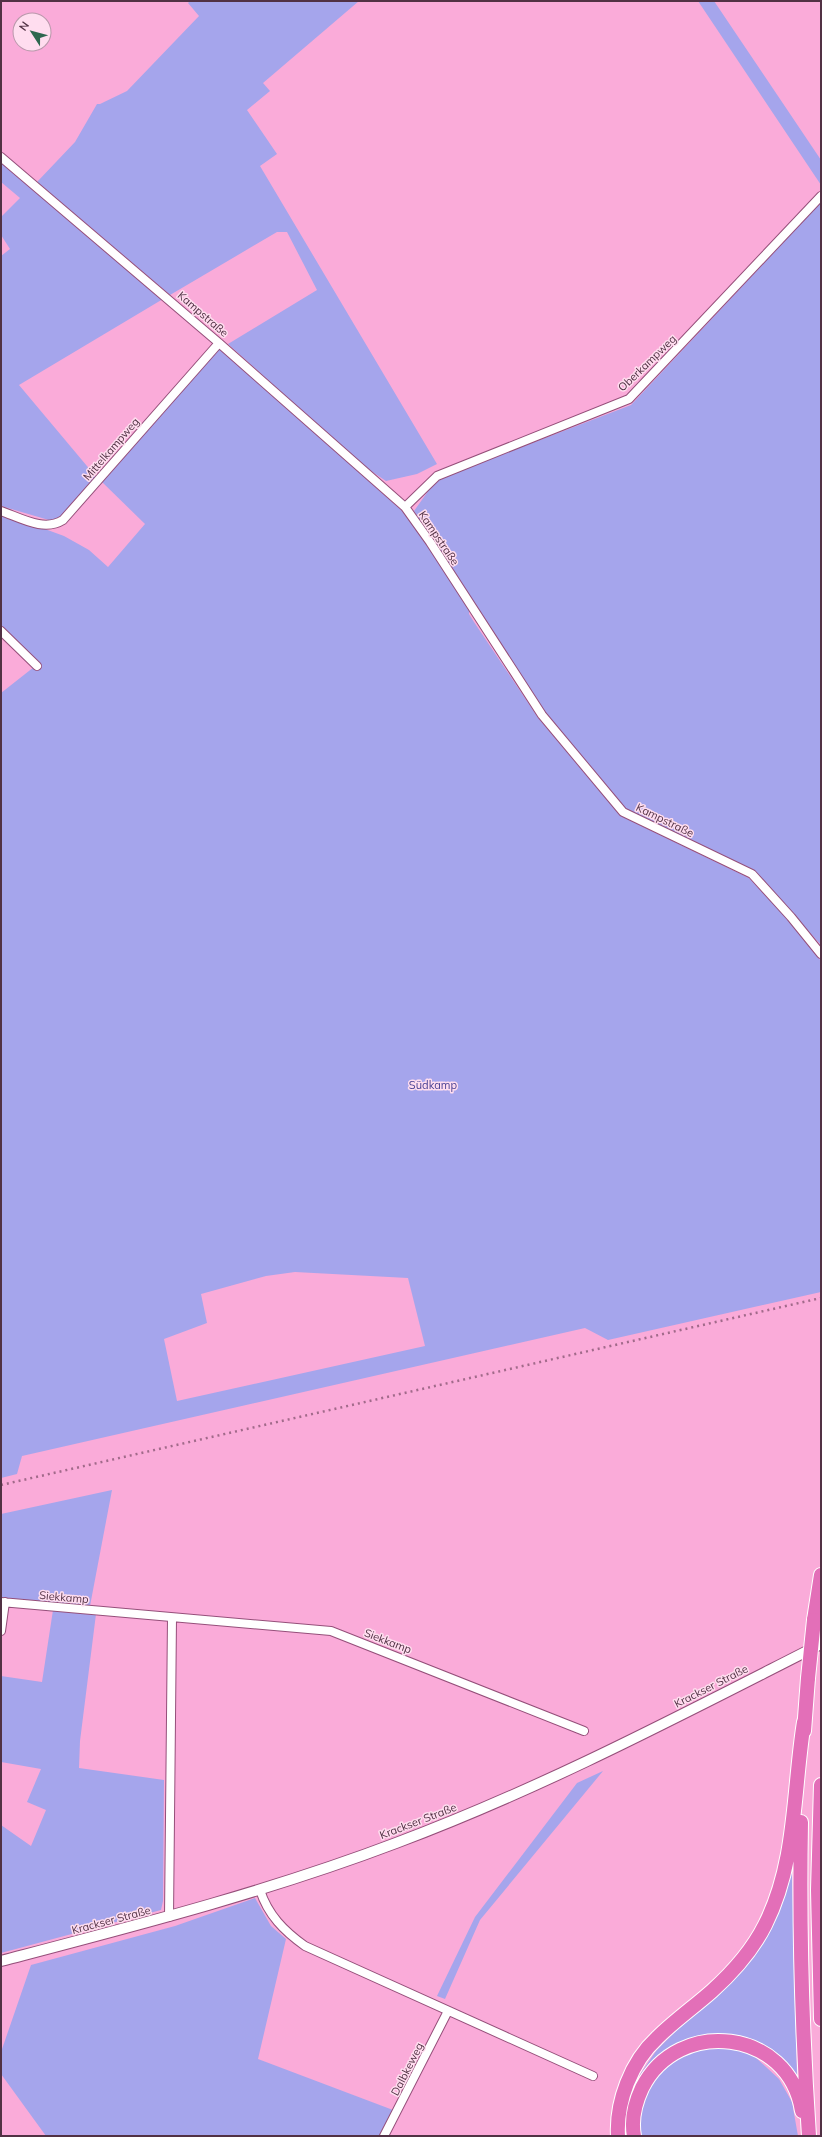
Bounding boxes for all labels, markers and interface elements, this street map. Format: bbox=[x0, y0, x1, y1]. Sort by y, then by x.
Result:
north arrow bbox=[12, 12, 52, 52]
text: N bbox=[16, 19, 32, 34]
street label: Kampstraße bbox=[175, 288, 231, 340]
street label: Oberkampweg bbox=[615, 332, 679, 394]
street label: Mittelkampweg bbox=[80, 415, 142, 483]
street label: Kampstraße bbox=[416, 508, 462, 568]
street label: Kampstraße bbox=[634, 800, 696, 840]
park label: Südkamp bbox=[409, 1078, 458, 1092]
street label: Siekkamp bbox=[39, 1588, 90, 1606]
street label: Siekkamp bbox=[362, 1626, 414, 1657]
street label: Krackser Straße bbox=[672, 1661, 750, 1711]
street label: Krackser Straße bbox=[378, 1800, 458, 1842]
street label: Krackser Straße bbox=[70, 1903, 152, 1937]
street label: Dalbkeweg bbox=[388, 2040, 426, 2098]

